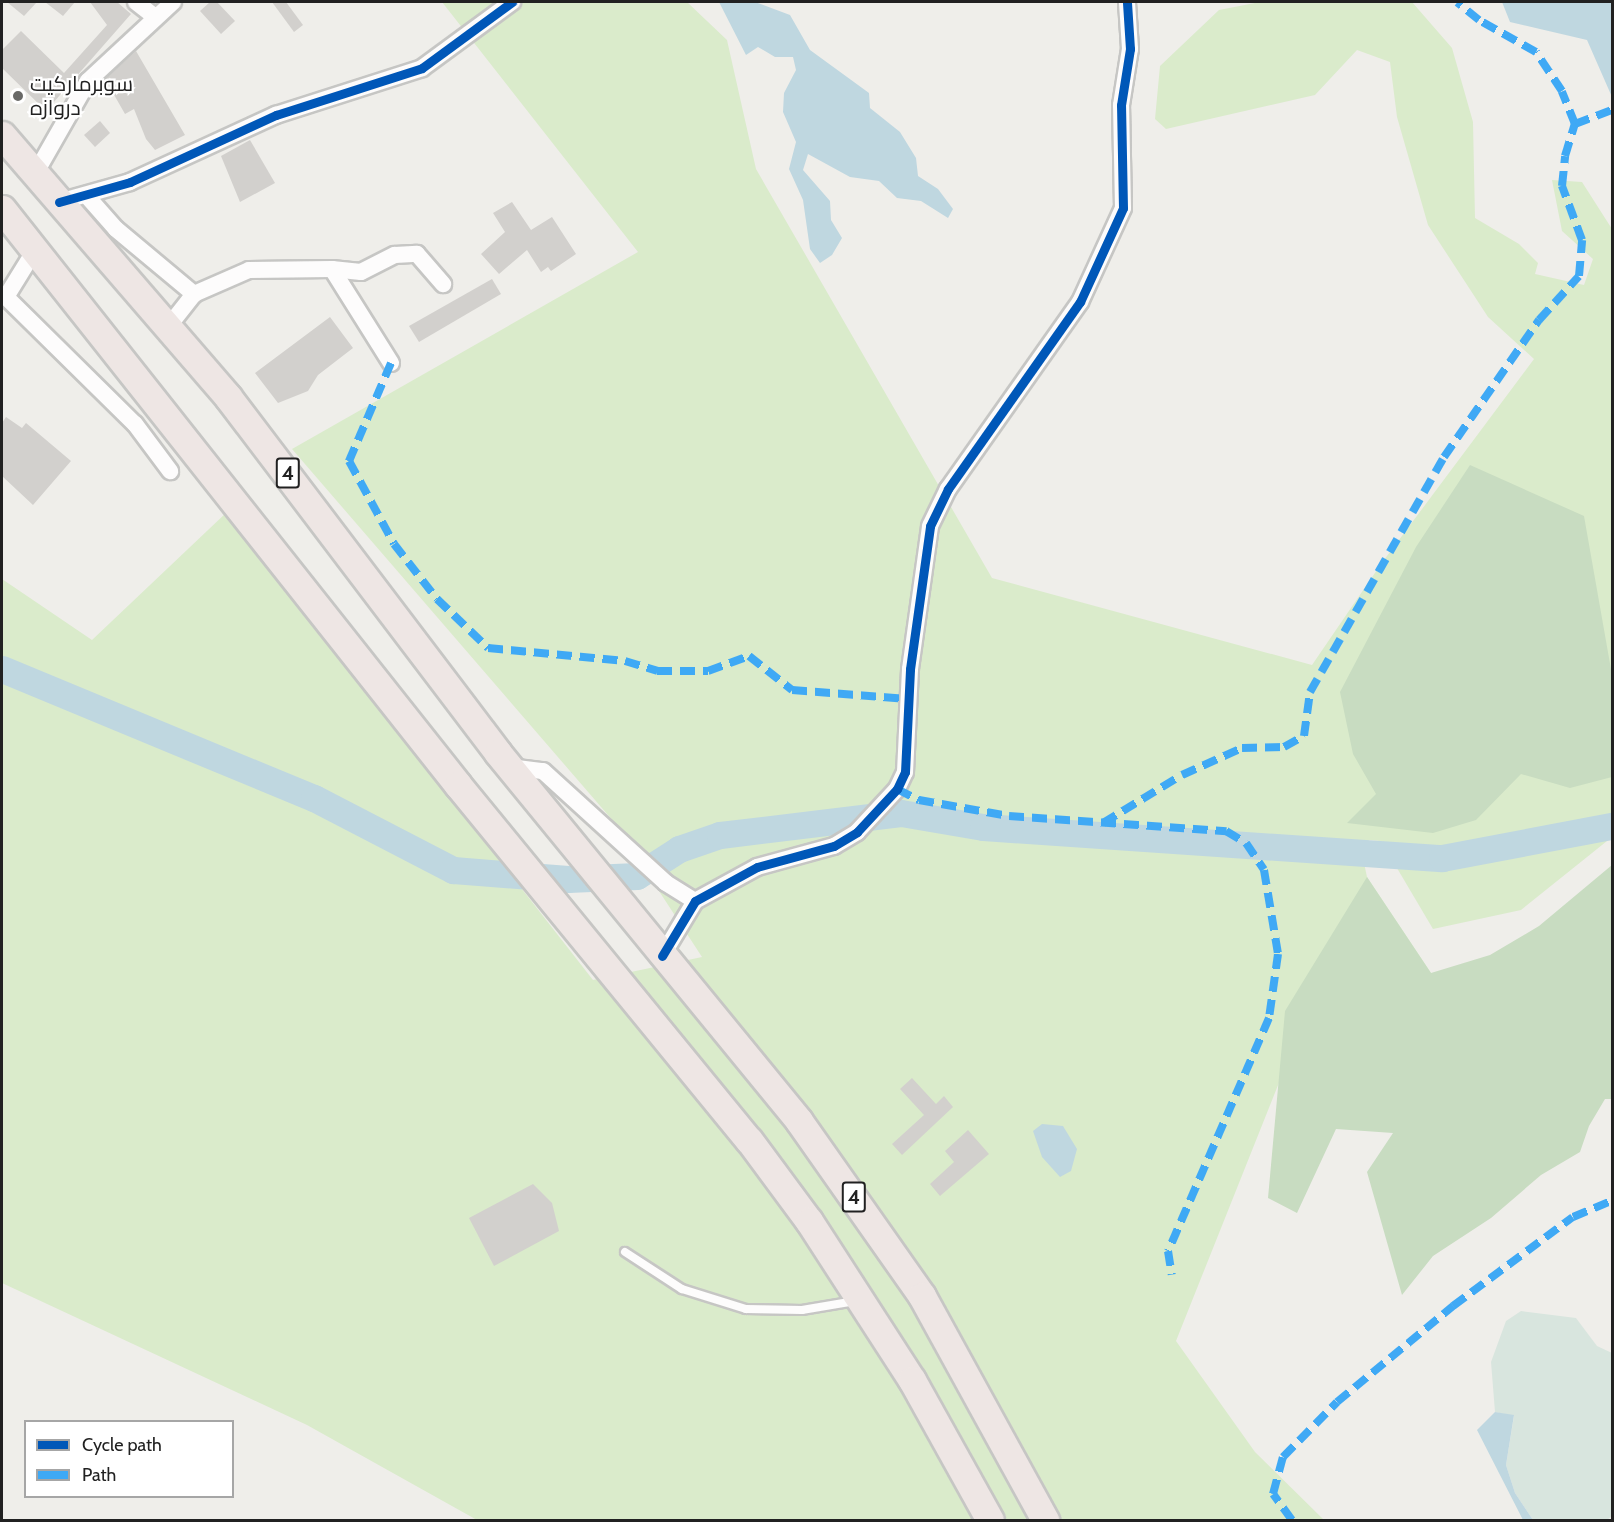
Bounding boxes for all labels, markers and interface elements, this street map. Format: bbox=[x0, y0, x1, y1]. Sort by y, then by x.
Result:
place label: سوبرماركيت دروازه bbox=[30, 71, 133, 121]
marker: سوبرماركيت دروازه bbox=[11, 89, 25, 103]
road number: 4 bbox=[274, 456, 302, 490]
road number: 4 bbox=[840, 1180, 868, 1214]
legend bbox=[24, 1420, 234, 1498]
text: Cycle path bbox=[82, 1434, 162, 1456]
text: Path bbox=[82, 1464, 116, 1486]

